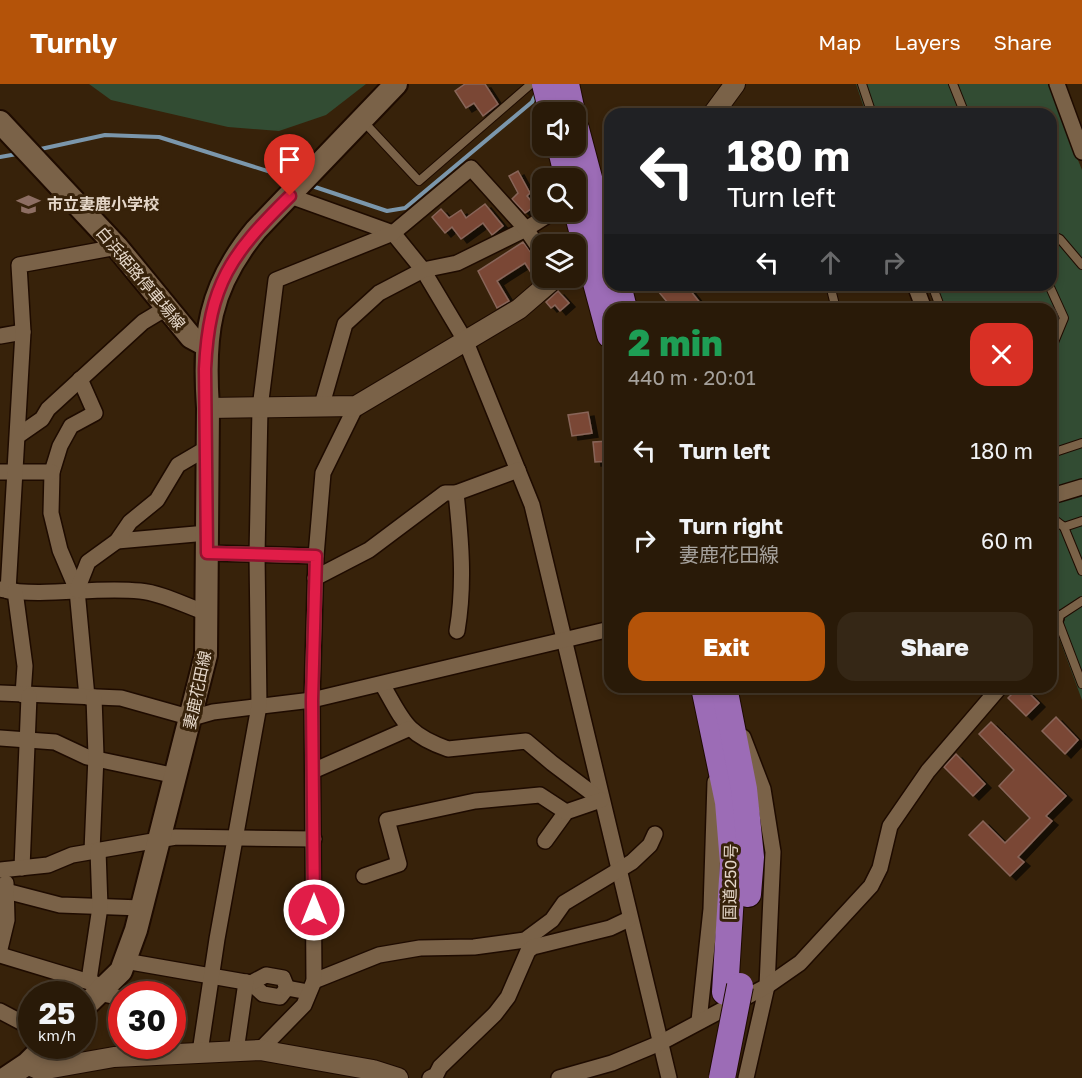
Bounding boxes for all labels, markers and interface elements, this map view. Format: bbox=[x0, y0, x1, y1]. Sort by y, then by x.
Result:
text: Turnly bbox=[30, 26, 117, 59]
text: Map bbox=[818, 29, 861, 55]
text: Layers bbox=[894, 29, 961, 55]
text: Share bbox=[994, 29, 1052, 55]
map controls bbox=[532, 102, 586, 288]
button: sound bbox=[532, 102, 586, 156]
text: 180 m bbox=[727, 130, 850, 180]
icon: left bbox=[628, 132, 706, 210]
pin bbox=[264, 134, 315, 196]
icon: arrive bbox=[273, 143, 306, 176]
button: search bbox=[532, 168, 586, 222]
text: Turn left bbox=[727, 181, 836, 213]
school or university icon: 市立妻鹿小学校 bbox=[16, 191, 42, 217]
place label: 市立妻鹿小学校 bbox=[47, 194, 159, 214]
street label: 白浜姫路停車場線 bbox=[92, 223, 190, 333]
button: layers bbox=[532, 234, 586, 288]
icon: left bbox=[751, 246, 784, 279]
icon: ahead bbox=[814, 246, 847, 279]
icon: right bbox=[877, 246, 910, 279]
text: 2 min bbox=[628, 321, 723, 364]
button: close bbox=[970, 323, 1033, 386]
text: 440 m · 20:01 bbox=[628, 365, 756, 389]
icon: left bbox=[628, 434, 661, 467]
text: Turn left bbox=[679, 437, 770, 464]
text: 180 m bbox=[970, 437, 1033, 464]
text: Turn right bbox=[679, 512, 783, 539]
icon: right bbox=[628, 524, 661, 557]
text: 60 m bbox=[981, 527, 1033, 554]
text: 妻鹿花田線 bbox=[679, 542, 779, 566]
button: Exit bbox=[628, 612, 825, 681]
button: Share bbox=[837, 612, 1033, 681]
street label: 妻鹿花田線 bbox=[179, 649, 215, 731]
street label: 国道250号 bbox=[719, 844, 741, 920]
position arrow bbox=[282, 878, 346, 942]
speed limit sign: 30 bbox=[108, 981, 186, 1059]
text: 25 bbox=[39, 995, 75, 1031]
text: km/h bbox=[38, 1026, 76, 1044]

